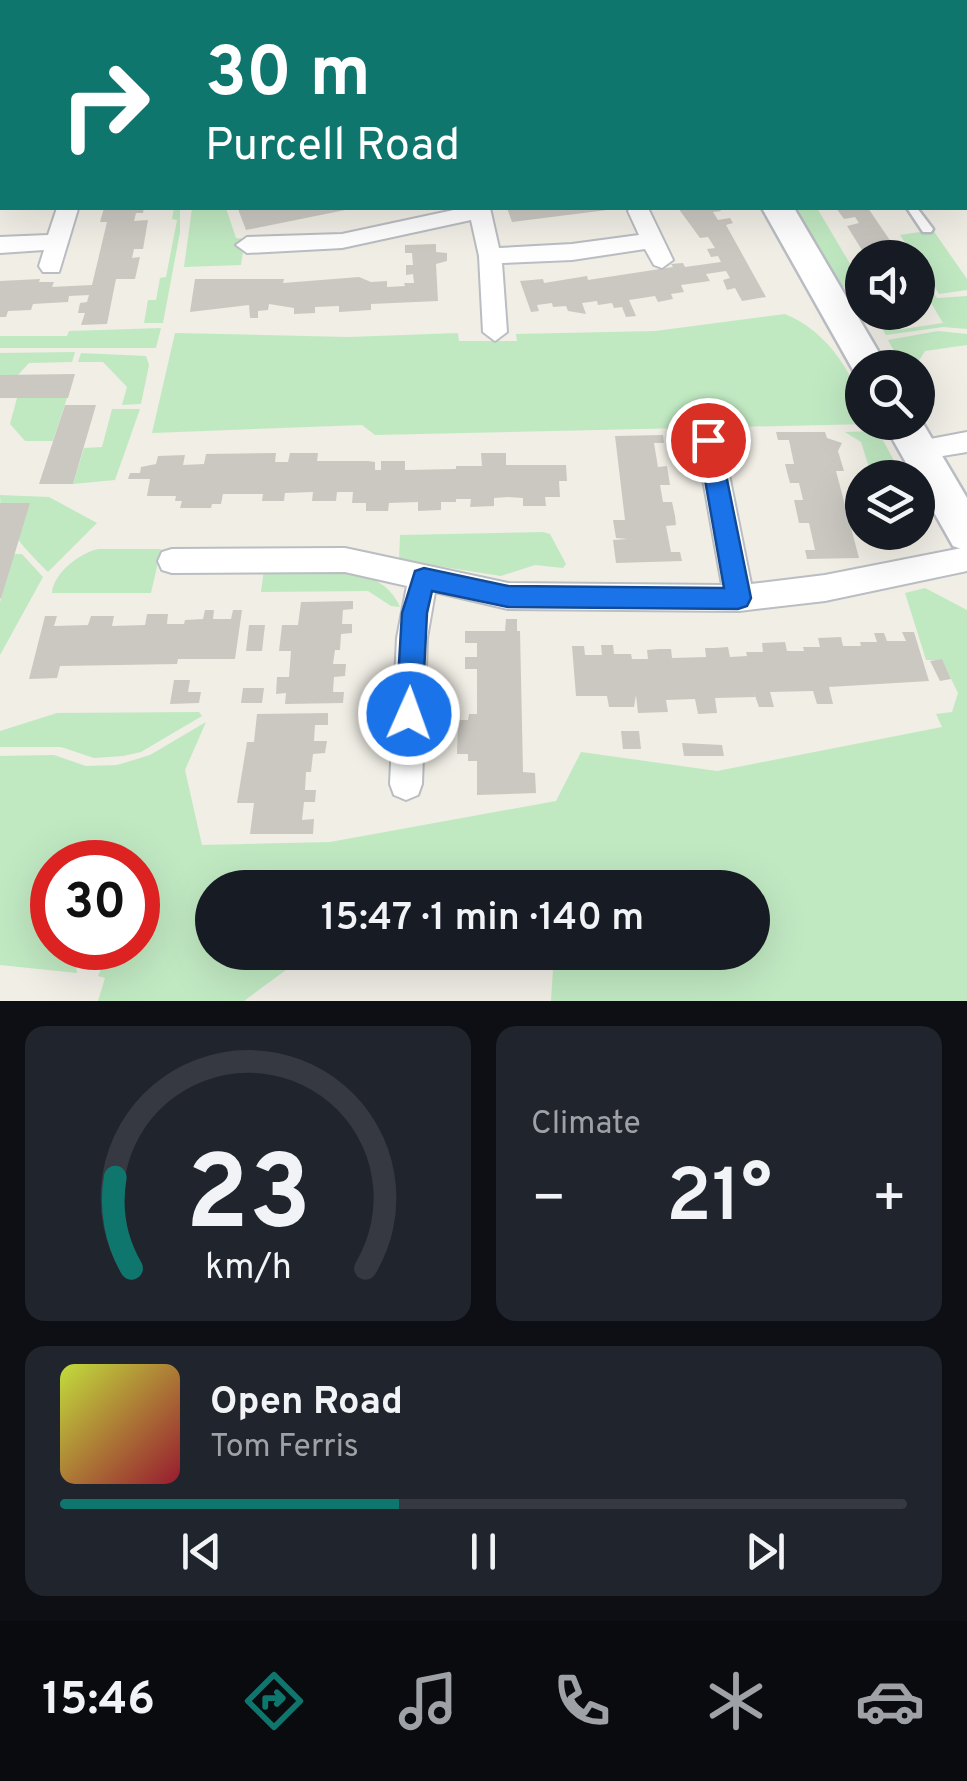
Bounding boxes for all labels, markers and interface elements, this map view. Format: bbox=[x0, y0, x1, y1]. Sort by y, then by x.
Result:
text: 30 m bbox=[205, 32, 371, 121]
icon: right bbox=[40, 40, 170, 170]
text: Purcell Road bbox=[205, 119, 460, 176]
map controls bbox=[845, 240, 935, 550]
button: sound bbox=[845, 240, 935, 330]
button: search bbox=[845, 350, 935, 440]
pin bbox=[666, 398, 751, 483]
icon: arrive bbox=[681, 413, 736, 468]
button: layers bbox=[845, 460, 935, 550]
position arrow bbox=[357, 662, 461, 766]
speed limit sign: 30 bbox=[30, 840, 160, 970]
text: 15:47 · 1 min · 140 m bbox=[321, 895, 644, 944]
text: Climate bbox=[531, 1105, 641, 1145]
text: 23 bbox=[185, 1134, 311, 1266]
text: 21° bbox=[666, 1153, 772, 1248]
text: − bbox=[531, 1166, 566, 1236]
text: + bbox=[872, 1166, 907, 1236]
text: km/h bbox=[205, 1246, 291, 1292]
text: Open Road bbox=[210, 1379, 403, 1428]
text: Tom Ferris bbox=[210, 1428, 359, 1468]
icon: previous bbox=[174, 1524, 229, 1579]
icon: pause bbox=[456, 1524, 511, 1579]
icon: next bbox=[738, 1524, 793, 1579]
icon: directions bbox=[239, 1666, 309, 1736]
icon: music bbox=[393, 1666, 463, 1736]
icon: phone bbox=[547, 1666, 617, 1736]
icon: climate bbox=[701, 1666, 771, 1736]
icon: car bbox=[855, 1666, 925, 1736]
text: 15:46 bbox=[42, 1673, 155, 1730]

